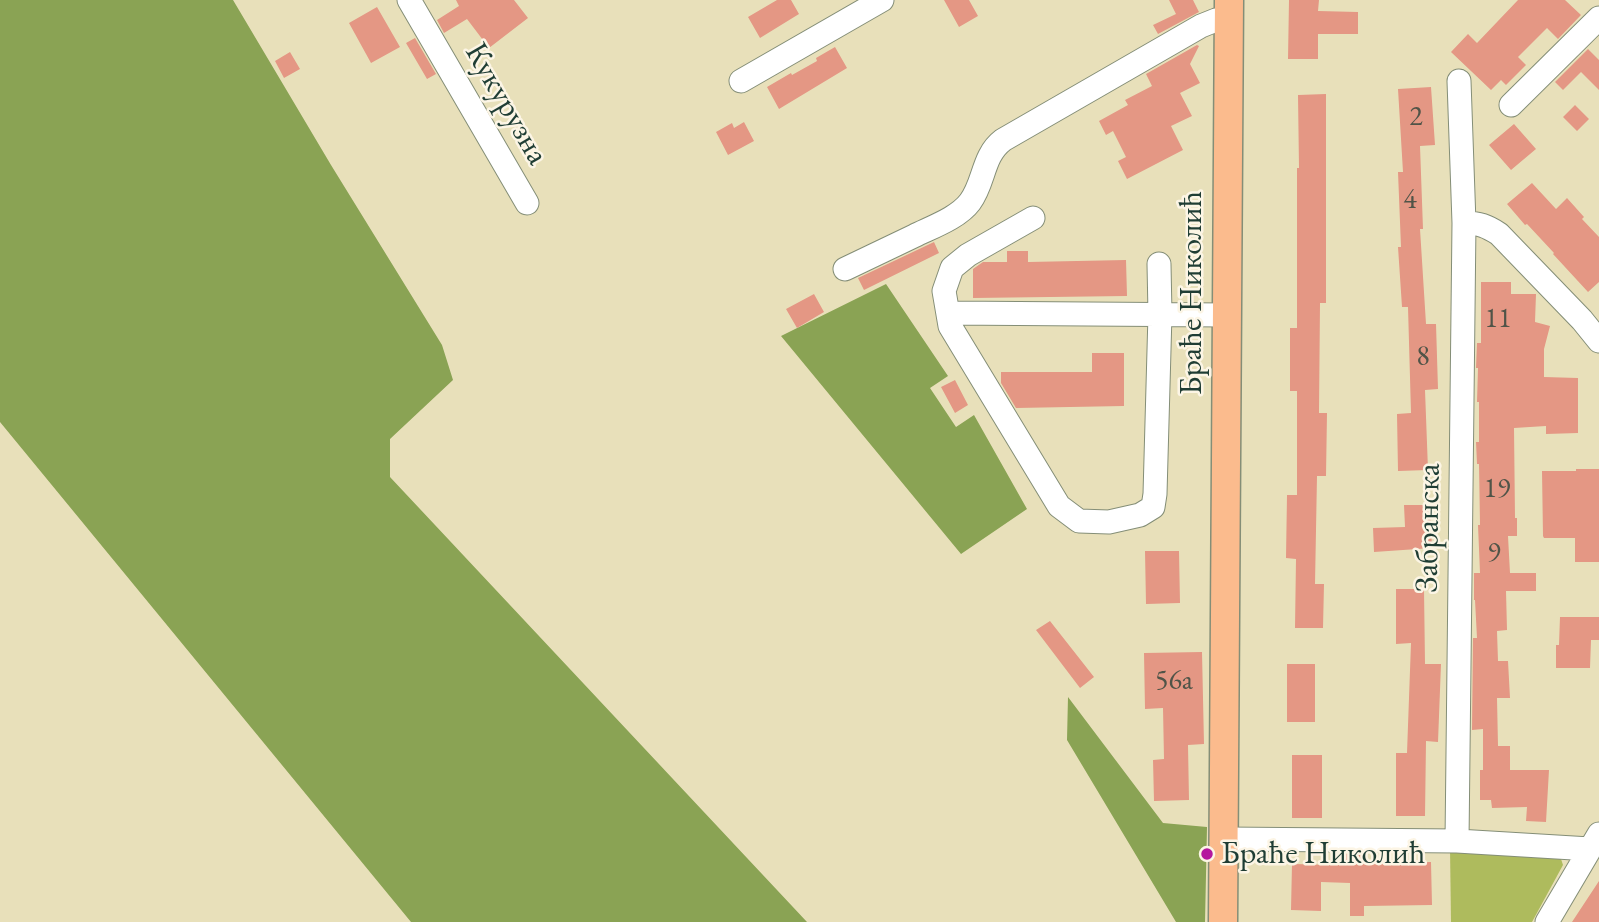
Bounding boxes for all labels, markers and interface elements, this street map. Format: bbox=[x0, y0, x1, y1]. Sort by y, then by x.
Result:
street label: Кукурузна bbox=[456, 36, 556, 172]
house number: 2 bbox=[1409, 100, 1423, 134]
house number: 4 bbox=[1403, 183, 1417, 217]
street label: Браће Николић bbox=[1173, 191, 1211, 395]
house number: 11 bbox=[1485, 302, 1511, 336]
house number: 8 bbox=[1416, 340, 1430, 374]
street label: Забранска bbox=[1409, 463, 1449, 593]
house number: 19 bbox=[1484, 472, 1510, 506]
house number: 9 bbox=[1487, 536, 1501, 570]
house number: 56a bbox=[1155, 664, 1193, 698]
place label: Браће Николић bbox=[1221, 835, 1425, 873]
marker: Браће Николић bbox=[1199, 846, 1215, 862]

